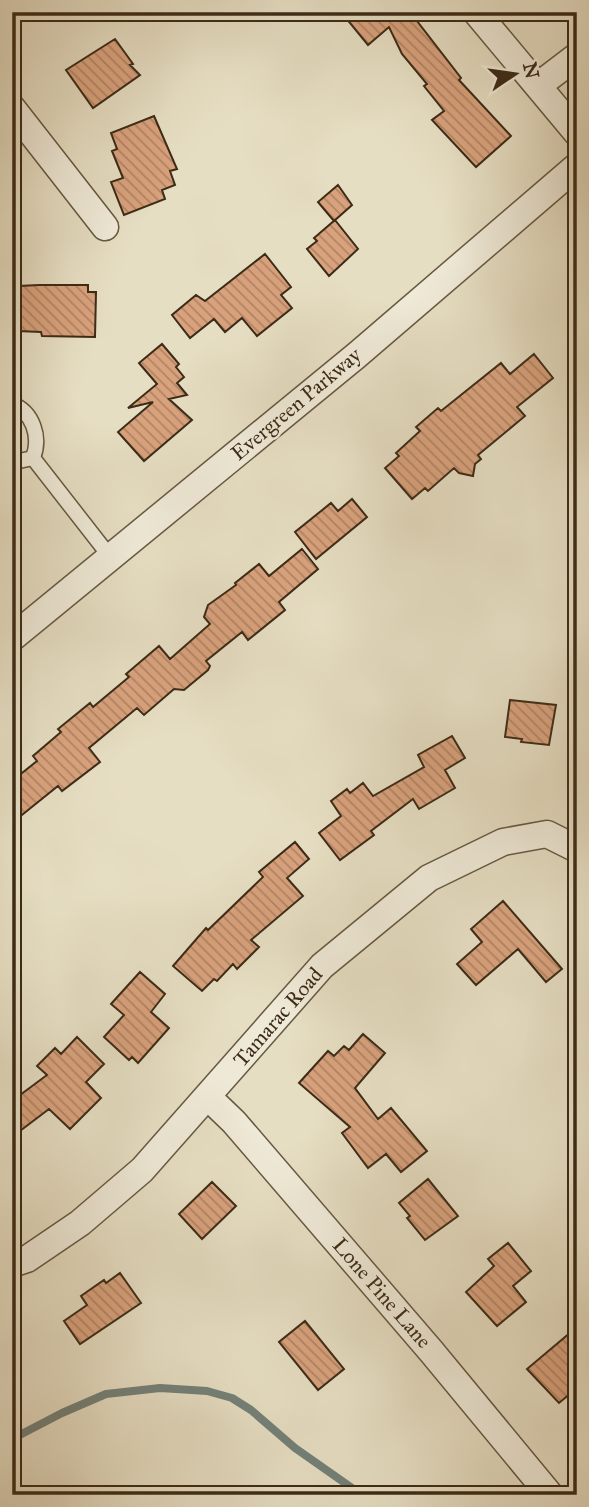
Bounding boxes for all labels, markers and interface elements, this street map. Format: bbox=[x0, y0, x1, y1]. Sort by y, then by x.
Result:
north arrow bbox=[480, 38, 550, 108]
text: N bbox=[518, 60, 544, 81]
street label: Evergreen Parkway bbox=[226, 341, 367, 466]
street label: Tamarac Road bbox=[228, 962, 329, 1072]
street label: Lone Pine Lane bbox=[327, 1232, 437, 1354]

